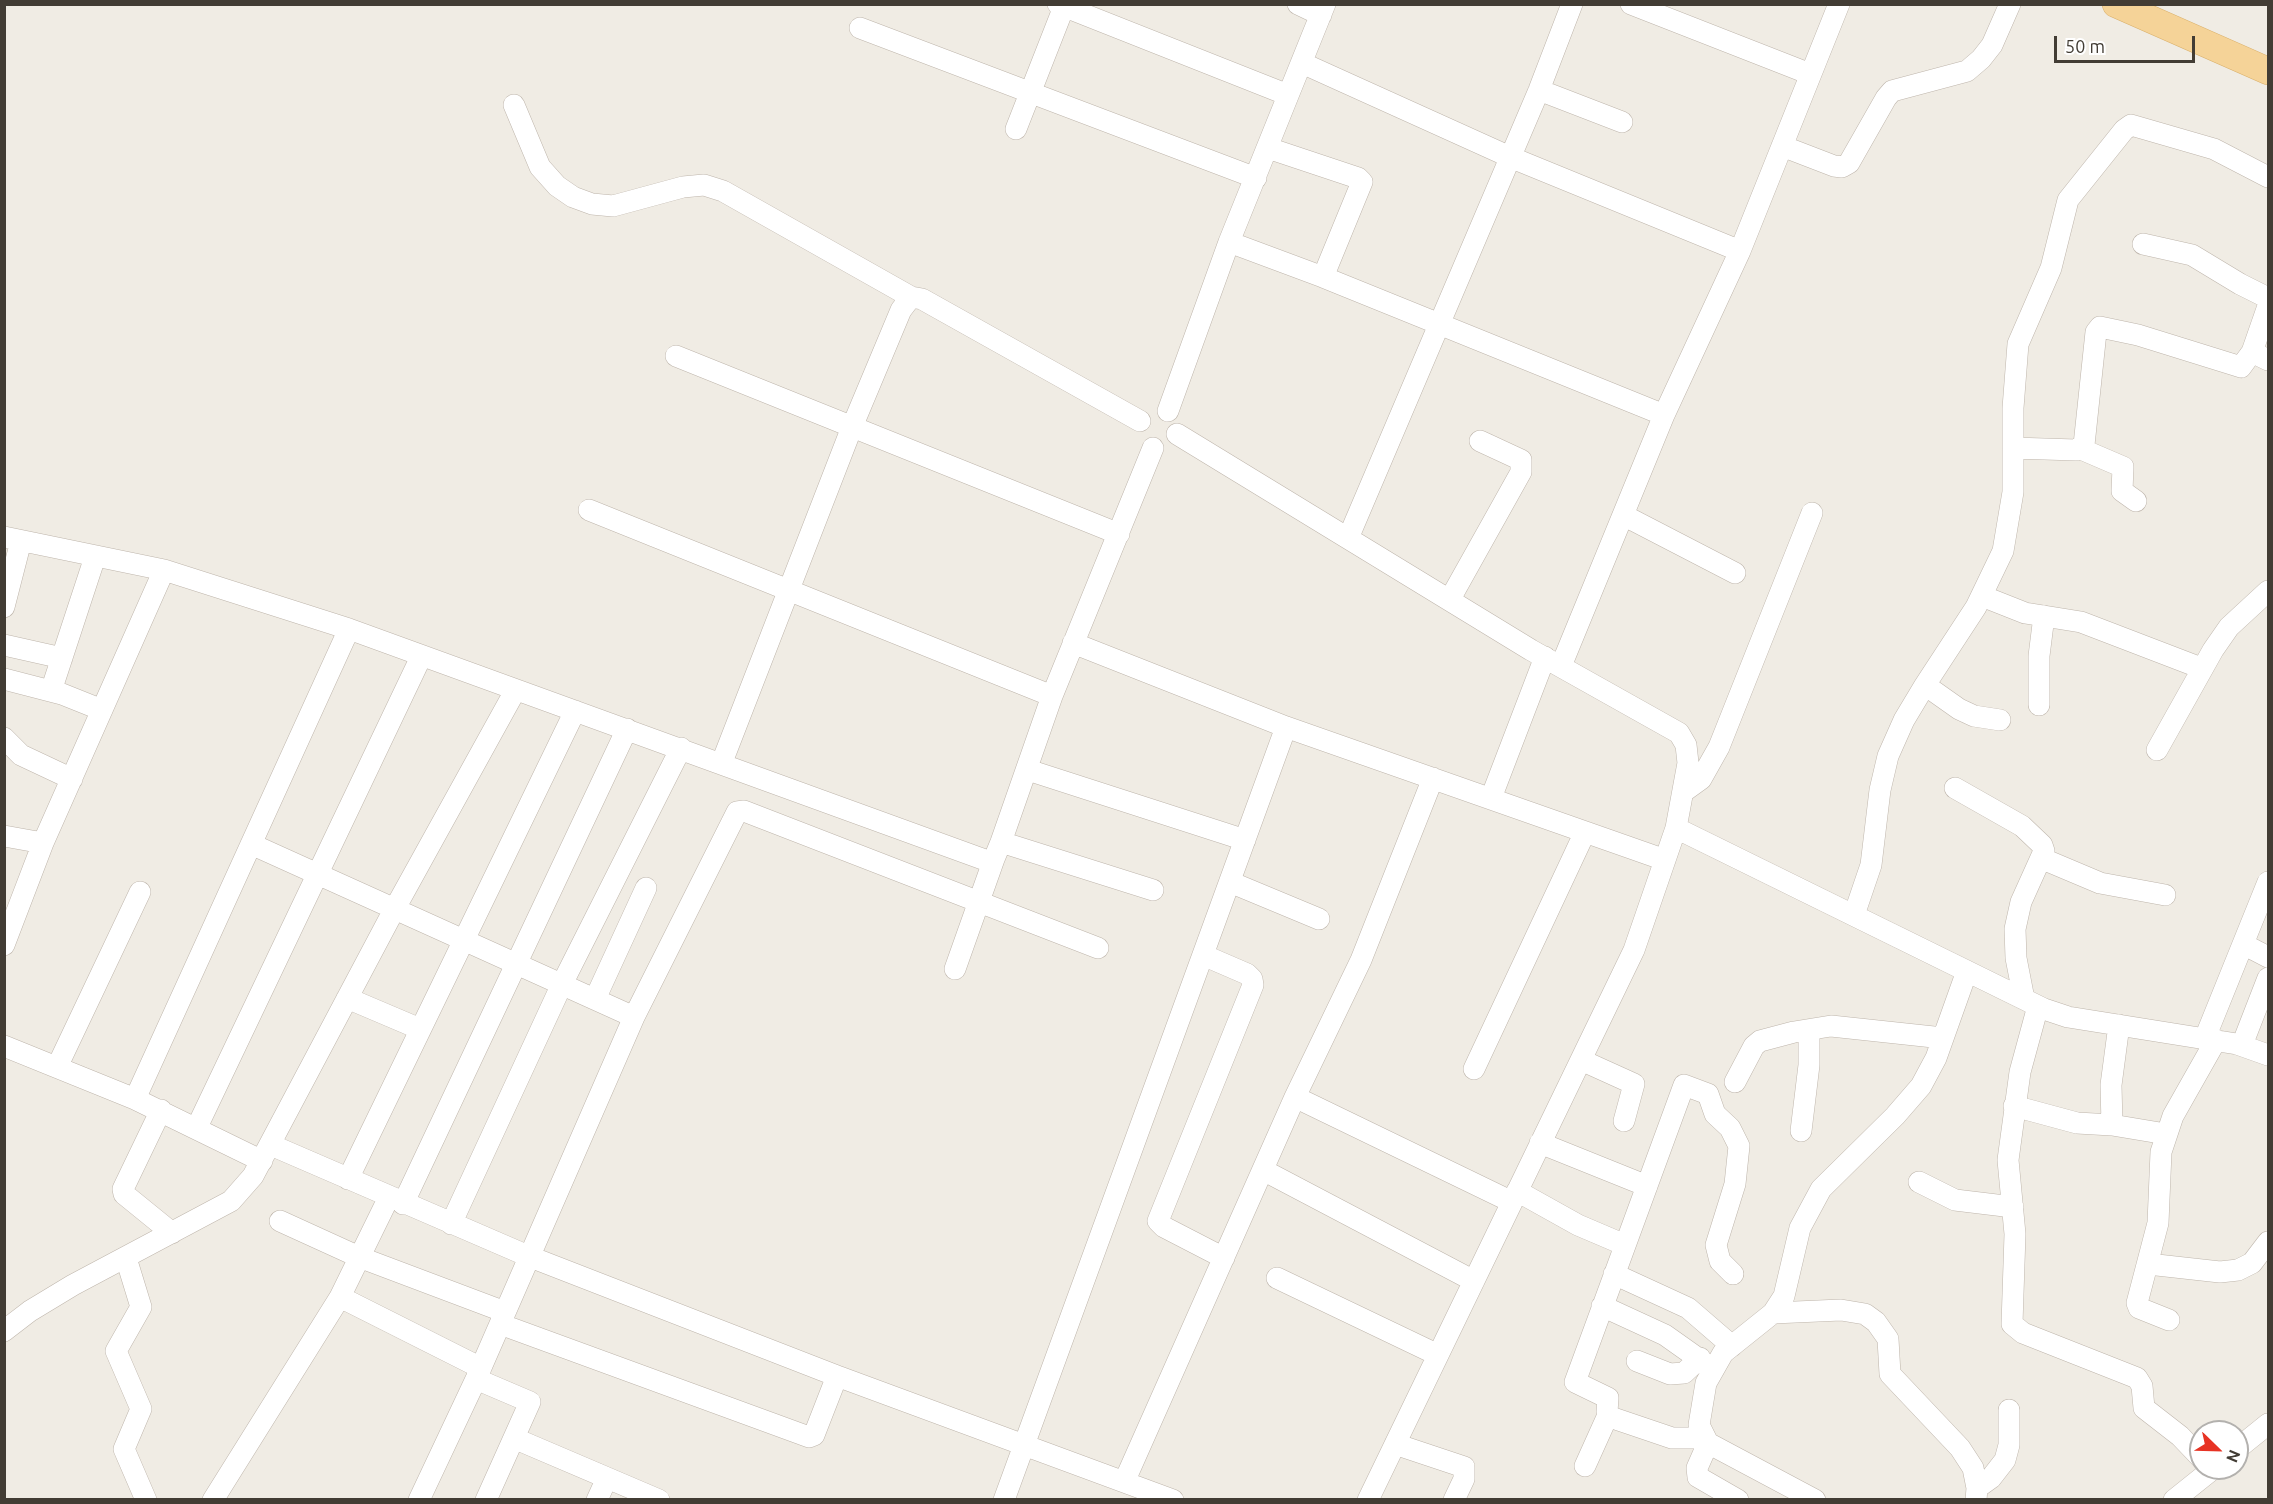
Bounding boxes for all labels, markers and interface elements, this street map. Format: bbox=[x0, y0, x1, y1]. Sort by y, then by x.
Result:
scale bar bbox=[2057, 24, 2198, 62]
text: 50 m bbox=[2065, 36, 2105, 56]
north arrow bbox=[2189, 1420, 2249, 1480]
text: N bbox=[2223, 1447, 2244, 1465]

